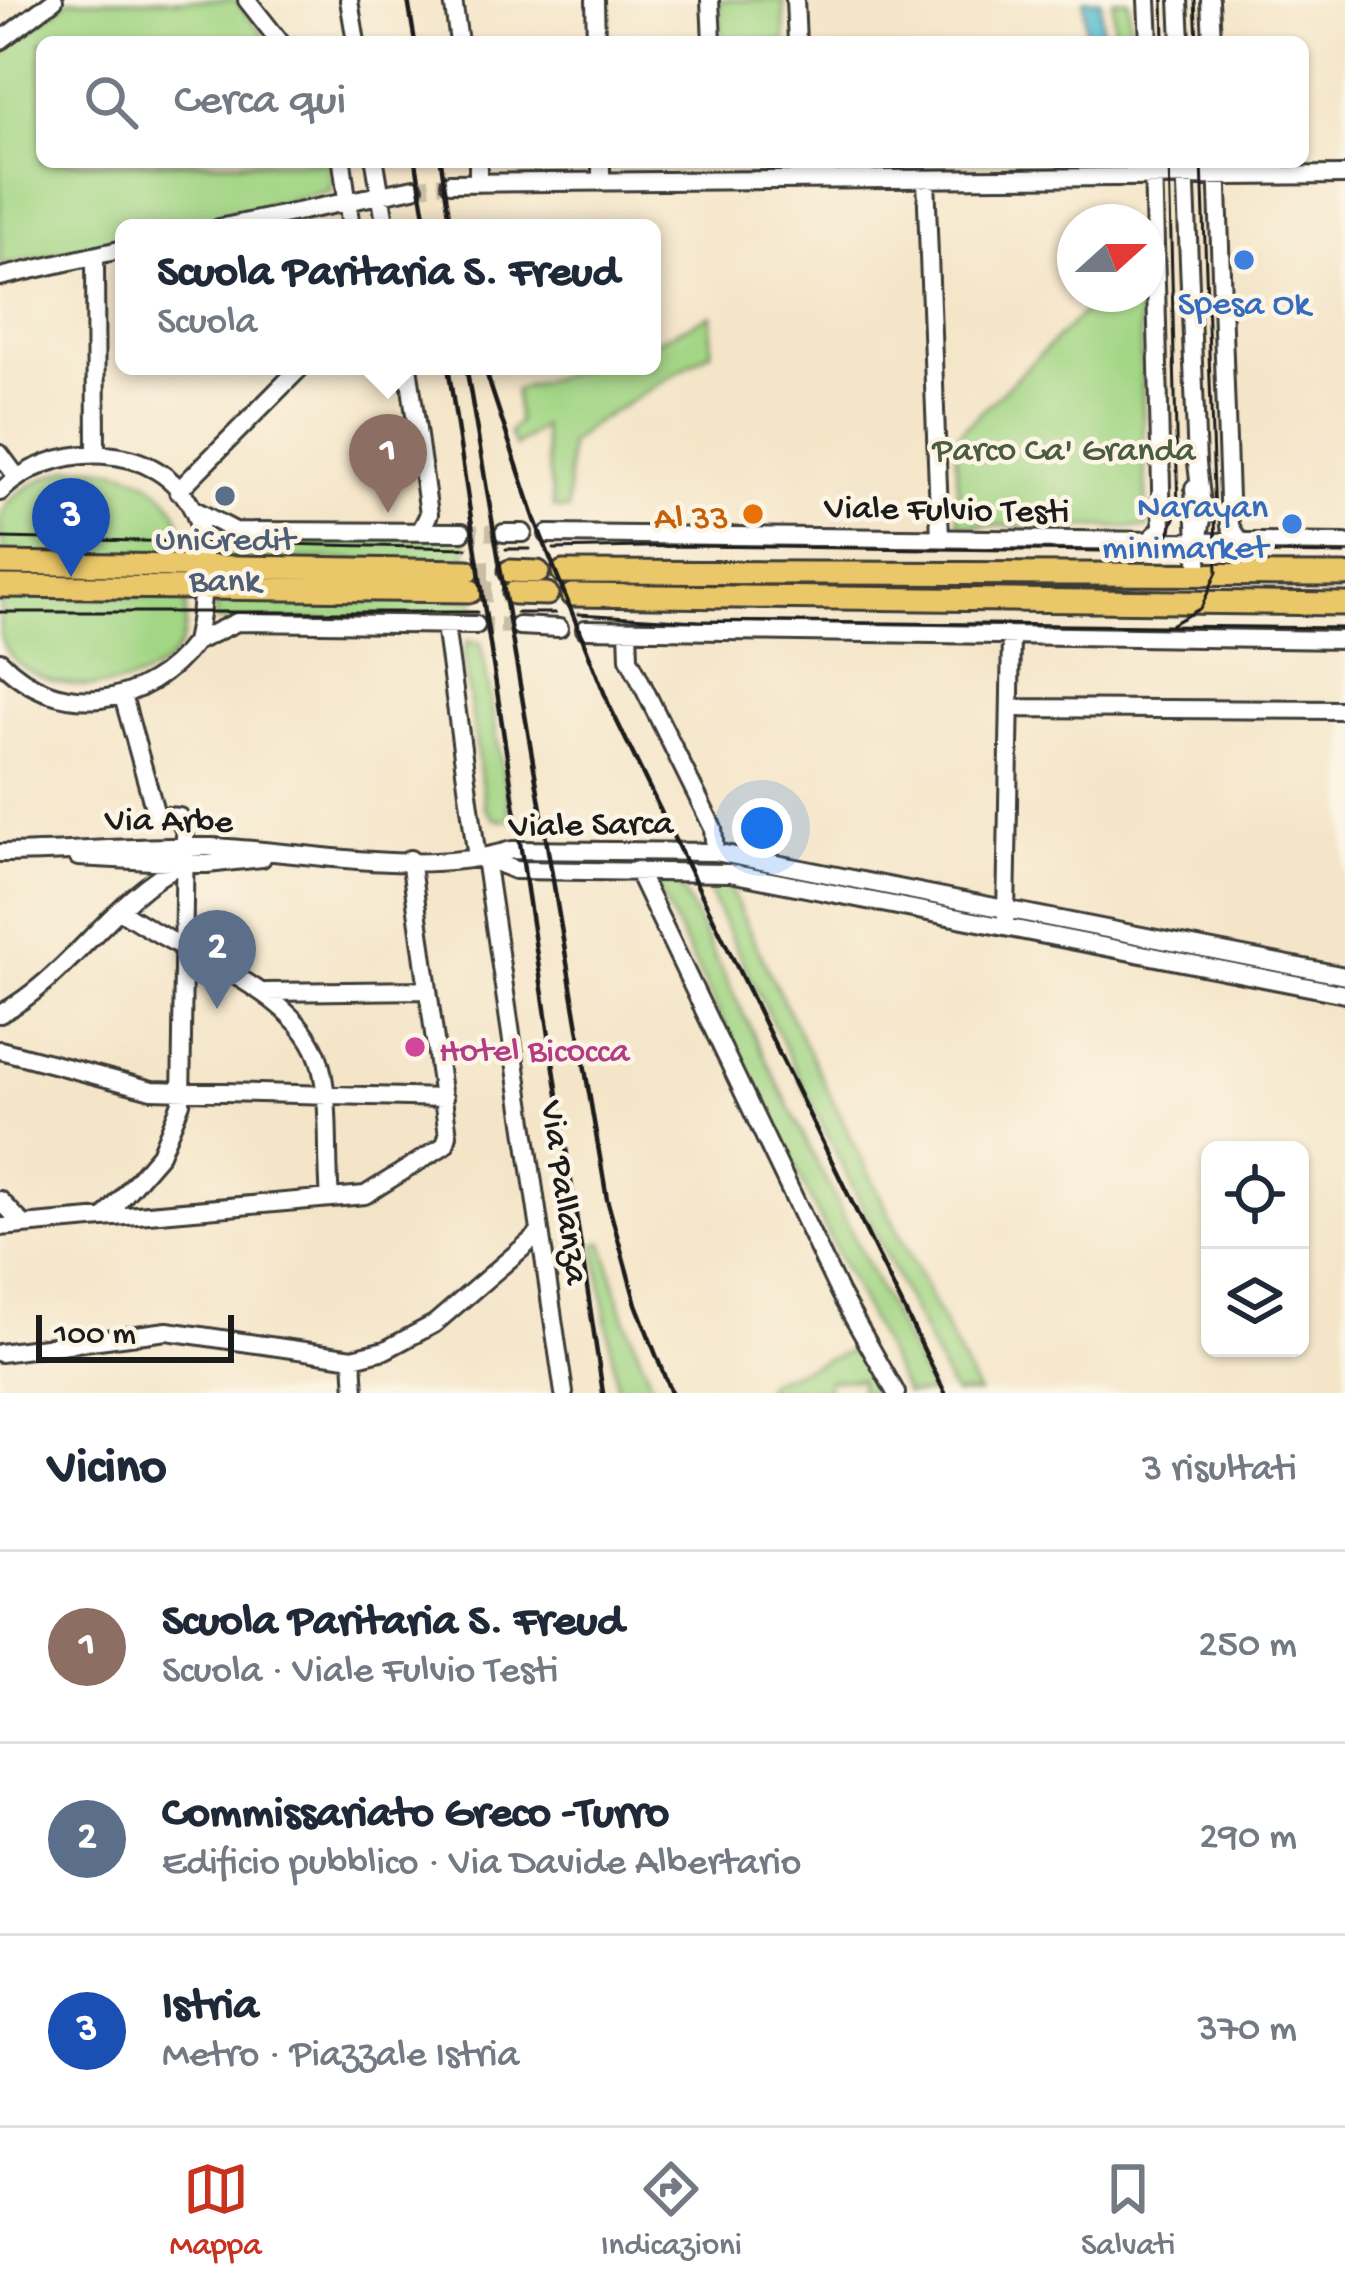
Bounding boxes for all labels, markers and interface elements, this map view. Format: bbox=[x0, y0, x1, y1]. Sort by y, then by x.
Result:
search box bbox=[36, 36, 1309, 168]
icon: search bbox=[78, 69, 144, 135]
text: Cerca qui bbox=[174, 76, 346, 129]
north arrow bbox=[1057, 204, 1165, 312]
popup bbox=[115, 219, 661, 375]
marker: Spesa Ok bbox=[1231, 247, 1257, 273]
text: Scuola Paritaria S. Freud bbox=[157, 248, 619, 301]
place label: Spesa Ok bbox=[1178, 285, 1313, 328]
text: Scuola bbox=[157, 301, 257, 347]
pin: 1 bbox=[349, 414, 427, 513]
park label: Parco Ca' Granda bbox=[932, 431, 1196, 474]
pin: 3 bbox=[32, 478, 110, 577]
marker: UniCredit Bank bbox=[212, 483, 238, 509]
place label: Narayan minimarket bbox=[1102, 488, 1271, 572]
street label: Viale Fulvio Testi bbox=[823, 489, 1070, 536]
place label: Al 33 bbox=[654, 499, 729, 542]
marker: Al 33 bbox=[740, 501, 766, 527]
marker: Narayan minimarket bbox=[1279, 511, 1305, 537]
place label: UniCredit Bank bbox=[155, 521, 298, 605]
your location bbox=[732, 798, 792, 858]
street label: Via Arbe bbox=[104, 801, 234, 846]
street label: Viale Sarca bbox=[508, 805, 675, 850]
pin: 2 bbox=[178, 910, 256, 1009]
place label: Hotel Bicocca bbox=[439, 1032, 631, 1075]
marker: Hotel Bicocca bbox=[402, 1034, 428, 1060]
street label: Via Pallanza bbox=[527, 1097, 596, 1288]
map controls bbox=[1201, 1141, 1309, 1357]
button: locate bbox=[1201, 1141, 1309, 1249]
button: layers bbox=[1201, 1249, 1309, 1357]
scale bar bbox=[36, 1309, 234, 1362]
text: 100 m bbox=[54, 1317, 136, 1355]
text: Vicino bbox=[48, 1441, 167, 1501]
text: 3 risultati bbox=[1142, 1448, 1297, 1494]
text: Scuola Paritaria S. Freud bbox=[162, 1597, 624, 1650]
text: 1 bbox=[79, 1624, 95, 1670]
text: 250 m bbox=[1198, 1624, 1297, 1670]
text: Scuola · Viale Fulvio Testi bbox=[162, 1650, 558, 1696]
text: Commissariato Greco -Turro bbox=[162, 1789, 669, 1842]
text: 2 bbox=[77, 1816, 97, 1862]
text: 290 m bbox=[1199, 1816, 1297, 1862]
text: Edificio pubblico · Via Davide Albertario bbox=[162, 1842, 801, 1888]
text: Istria bbox=[162, 1981, 258, 2034]
text: 3 bbox=[77, 2008, 97, 2054]
text: 370 m bbox=[1197, 2008, 1297, 2054]
text: Metro · Piazzale Istria bbox=[162, 2034, 519, 2080]
tab: Mappa bbox=[170, 2156, 262, 2266]
tab: Indicazioni bbox=[601, 2156, 742, 2266]
tab: Salvati bbox=[1081, 2156, 1175, 2266]

